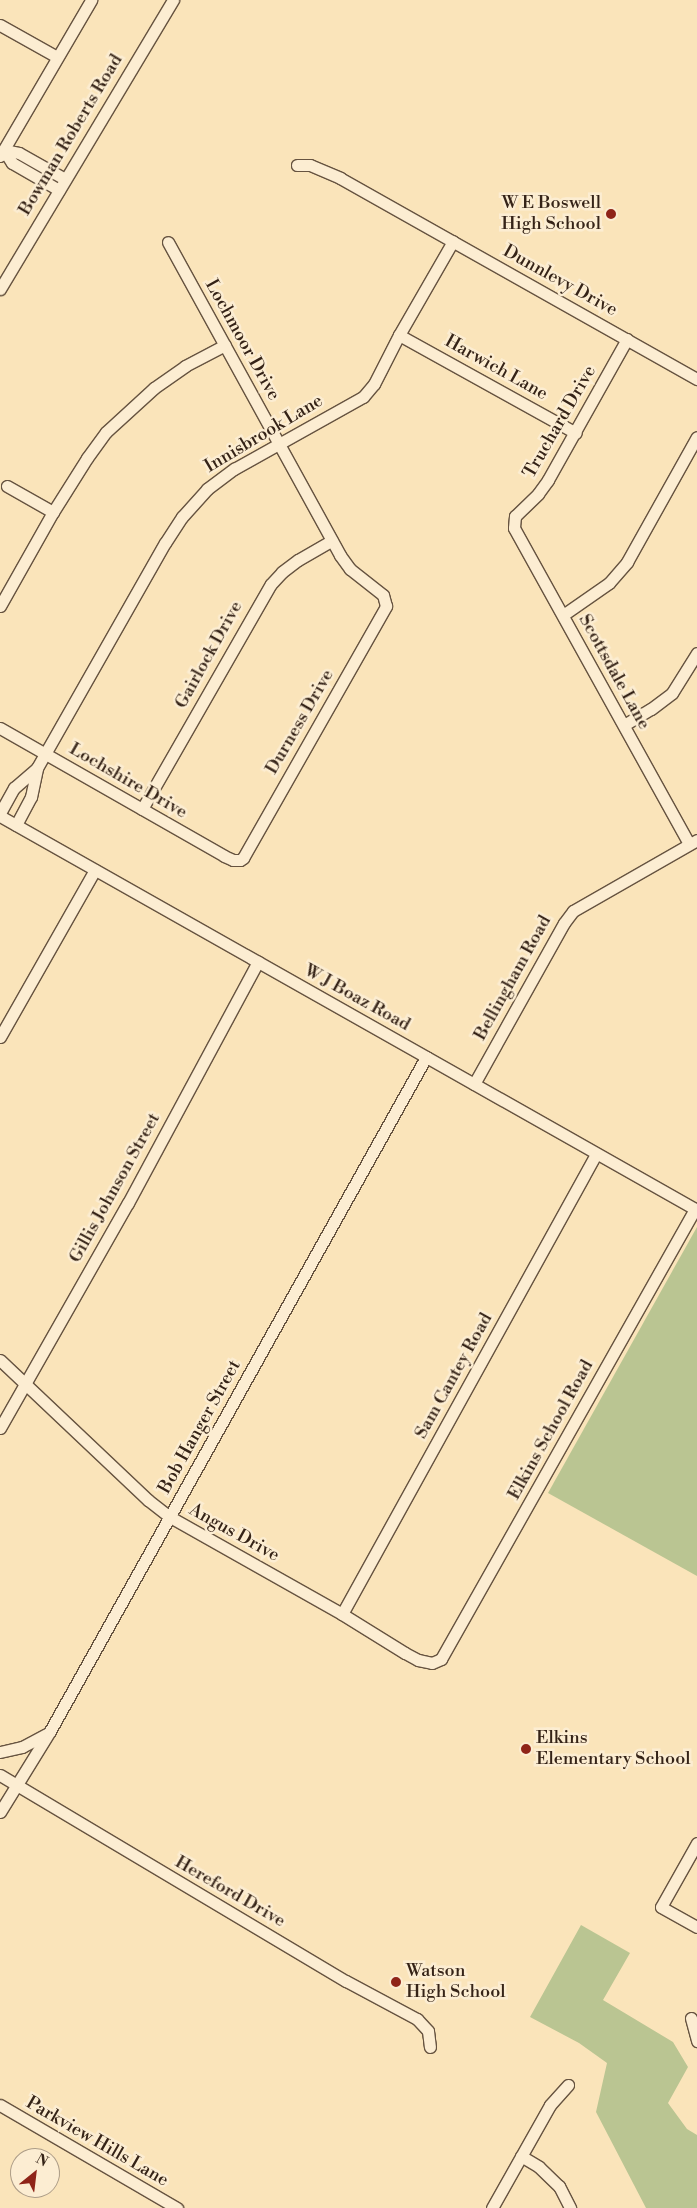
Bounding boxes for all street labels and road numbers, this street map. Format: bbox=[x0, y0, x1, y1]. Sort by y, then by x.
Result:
street label: Bowman Roberts Road bbox=[14, 51, 128, 219]
street label: Dunnlevy Drive bbox=[499, 241, 621, 321]
street label: Lochmoor Drive bbox=[200, 276, 284, 404]
street label: Harwich Lane bbox=[441, 331, 551, 405]
street label: Truchard Drive bbox=[519, 362, 601, 482]
street label: Innisbrook Lane bbox=[201, 390, 327, 478]
street label: Gairlock Drive bbox=[171, 598, 247, 712]
street label: Scottsdale Lane bbox=[573, 611, 655, 733]
street label: Durness Drive bbox=[261, 666, 339, 778]
street label: Lochshire Drive bbox=[65, 739, 191, 823]
street label: Bellingham Road bbox=[470, 912, 556, 1044]
street label: W J Boaz Road bbox=[300, 960, 414, 1036]
street label: Gillis Johnson Street bbox=[65, 1109, 165, 1267]
street label: Sam Cantey Road bbox=[410, 1309, 498, 1443]
street label: Bob Hanger Street bbox=[154, 1356, 246, 1498]
street label: Elkins School Road bbox=[504, 1356, 598, 1504]
street label: Angus Drive bbox=[185, 1499, 283, 1567]
street label: Hereford Drive bbox=[171, 1852, 289, 1932]
street label: Parkview Hills Lane bbox=[22, 2092, 172, 2192]

